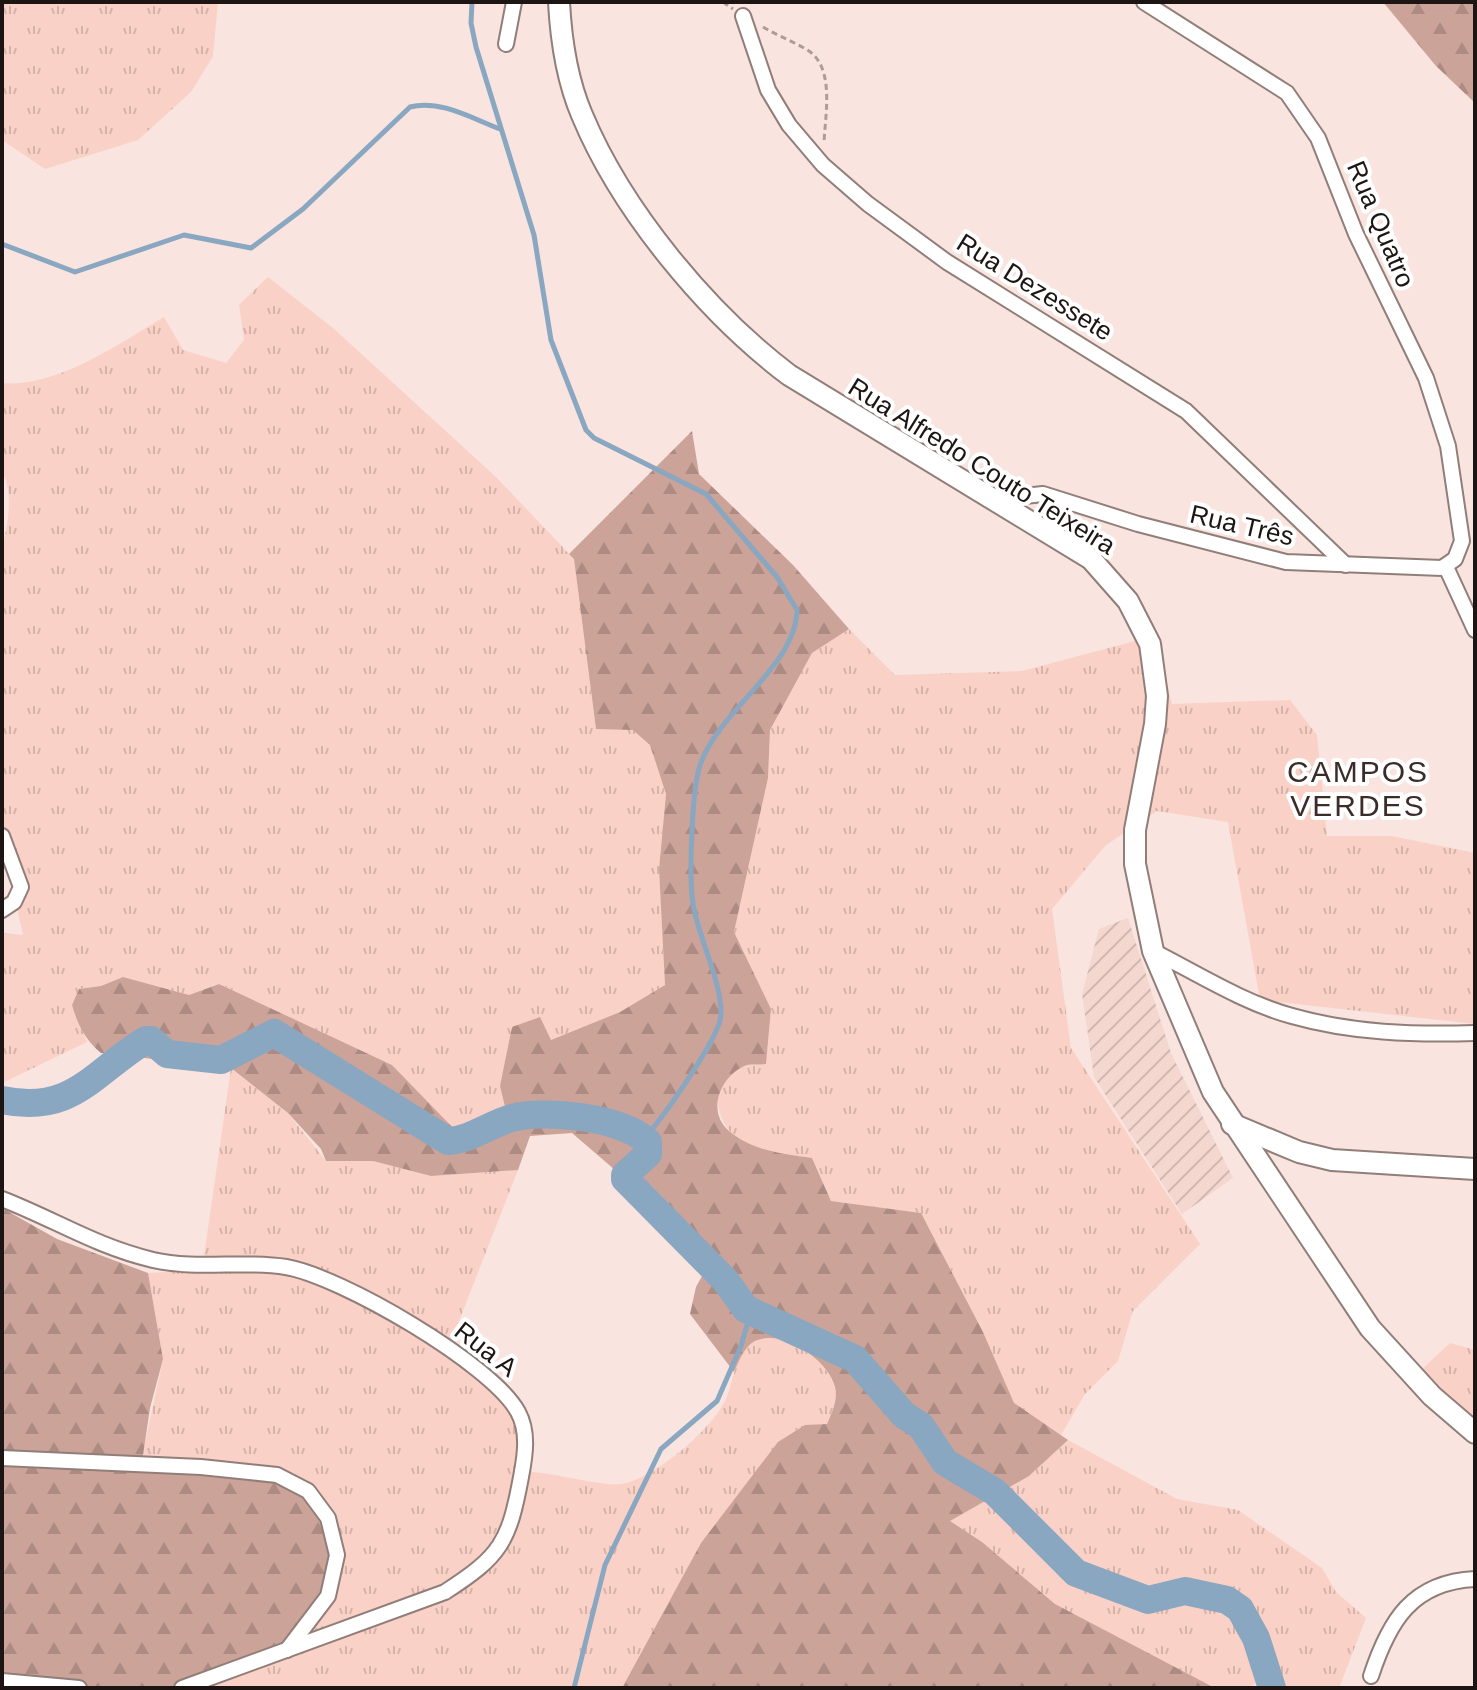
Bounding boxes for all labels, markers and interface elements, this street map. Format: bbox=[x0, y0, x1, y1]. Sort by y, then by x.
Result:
street label: Rua Quatro bbox=[1341, 156, 1421, 292]
street label: Rua Dezessete bbox=[952, 227, 1118, 347]
street label: Rua Alfredo Couto Teixeira bbox=[843, 371, 1121, 561]
street label: Rua Três bbox=[1187, 499, 1297, 551]
district label: CAMPOS VERDES bbox=[1287, 755, 1429, 822]
street label: Rua A bbox=[449, 1315, 524, 1383]

